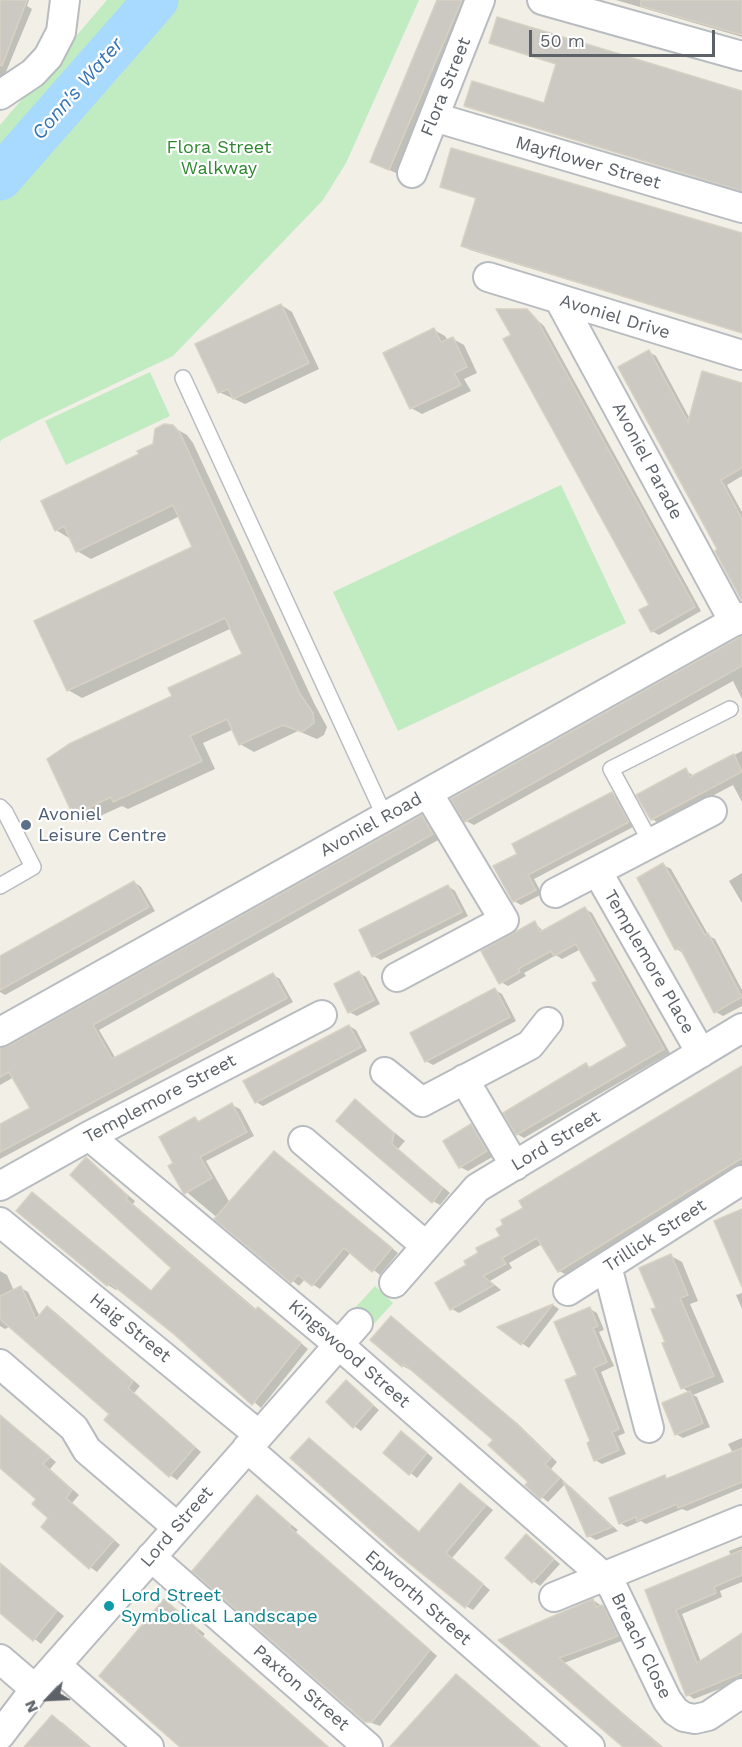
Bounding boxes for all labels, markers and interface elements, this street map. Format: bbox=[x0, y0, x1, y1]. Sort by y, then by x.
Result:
scale bar bbox=[532, 18, 718, 56]
text: 50 m bbox=[540, 30, 585, 51]
water label: Conn's Water bbox=[27, 33, 129, 145]
street label: Flora Street bbox=[416, 34, 476, 140]
street label: Mayflower Street bbox=[513, 132, 663, 194]
park label: Flora Street Walkway bbox=[167, 137, 271, 180]
street label: Avoniel Drive bbox=[557, 290, 673, 344]
street label: Avoniel Parade bbox=[607, 399, 687, 523]
street label: Avoniel Road bbox=[316, 788, 426, 862]
place label: Avoniel Leisure Centre bbox=[38, 804, 167, 846]
marker: Avoniel Leisure Centre bbox=[19, 818, 33, 832]
street label: Templemore Place bbox=[599, 886, 699, 1038]
street label: Templemore Street bbox=[80, 1050, 240, 1148]
street label: Lord Street bbox=[508, 1106, 604, 1176]
street label: Trillick Street bbox=[600, 1195, 710, 1277]
street label: Haig Street bbox=[85, 1289, 175, 1367]
street label: Kingswood Street bbox=[284, 1295, 414, 1413]
street label: Lord Street bbox=[136, 1482, 218, 1572]
street label: Epworth Street bbox=[360, 1546, 476, 1650]
place label: Lord Street Symbolical Landscape bbox=[121, 1585, 318, 1628]
street label: Breach Close bbox=[606, 1589, 676, 1703]
marker: Lord Street Symbolical Landscape bbox=[102, 1599, 116, 1613]
street label: Paxton Street bbox=[248, 1640, 354, 1736]
north arrow bbox=[18, 1669, 78, 1729]
text: N bbox=[20, 1697, 42, 1716]

